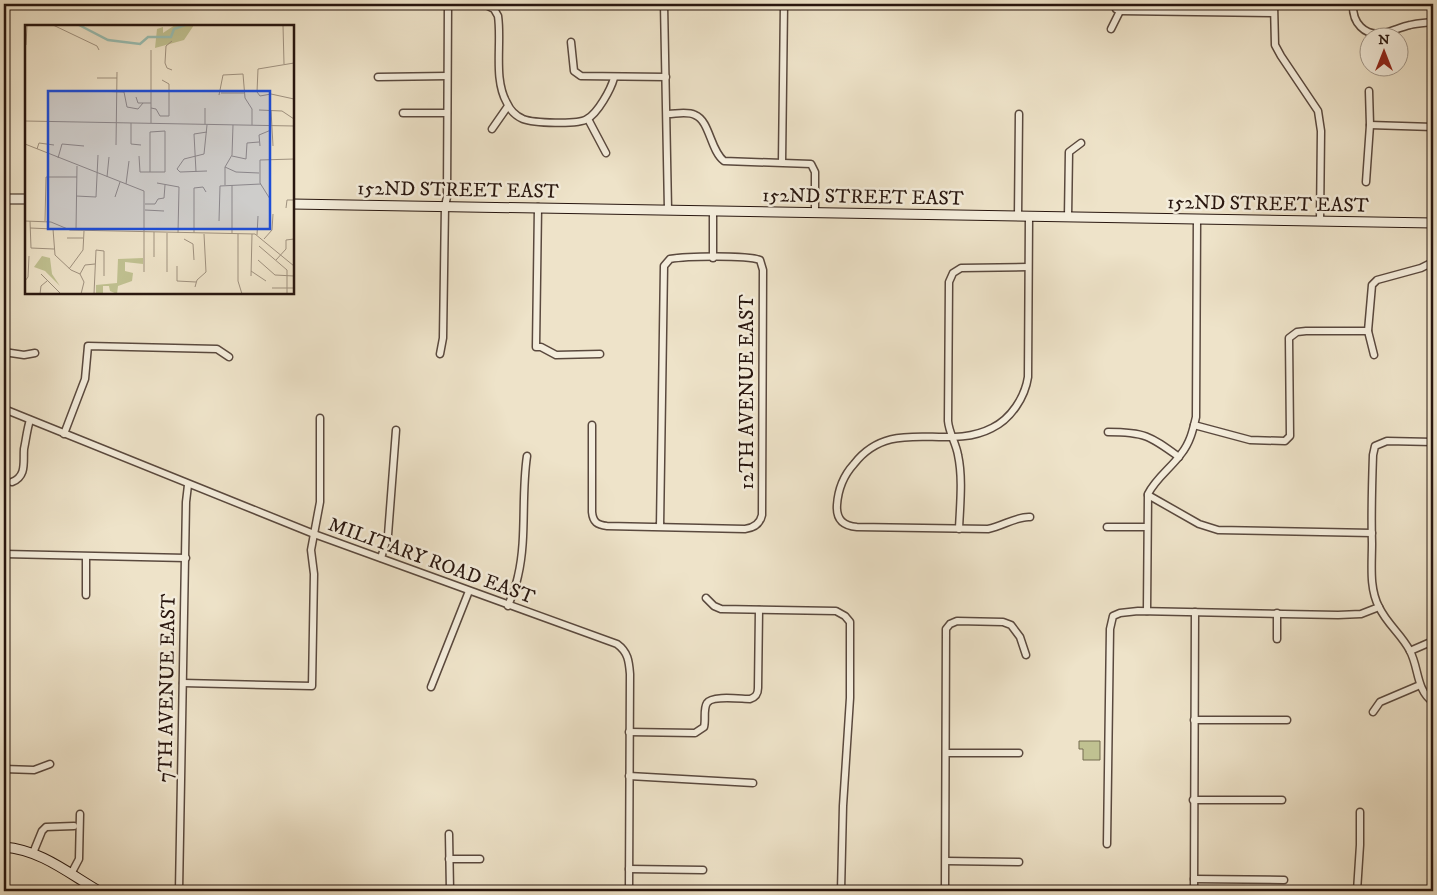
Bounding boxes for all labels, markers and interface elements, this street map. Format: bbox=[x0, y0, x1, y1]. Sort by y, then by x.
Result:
inset map bbox=[25, 25, 294, 294]
north arrow bbox=[1360, 28, 1410, 78]
text: N bbox=[1378, 31, 1390, 49]
street label: 152ND STREET EAST bbox=[357, 176, 559, 205]
street label: 152ND STREET EAST bbox=[762, 183, 964, 212]
street label: 152ND STREET EAST bbox=[1167, 190, 1369, 219]
street label: 12TH AVENUE EAST bbox=[735, 294, 760, 490]
street label: MILITARY ROAD EAST bbox=[325, 512, 538, 610]
street label: 7TH AVENUE EAST bbox=[153, 593, 182, 783]

